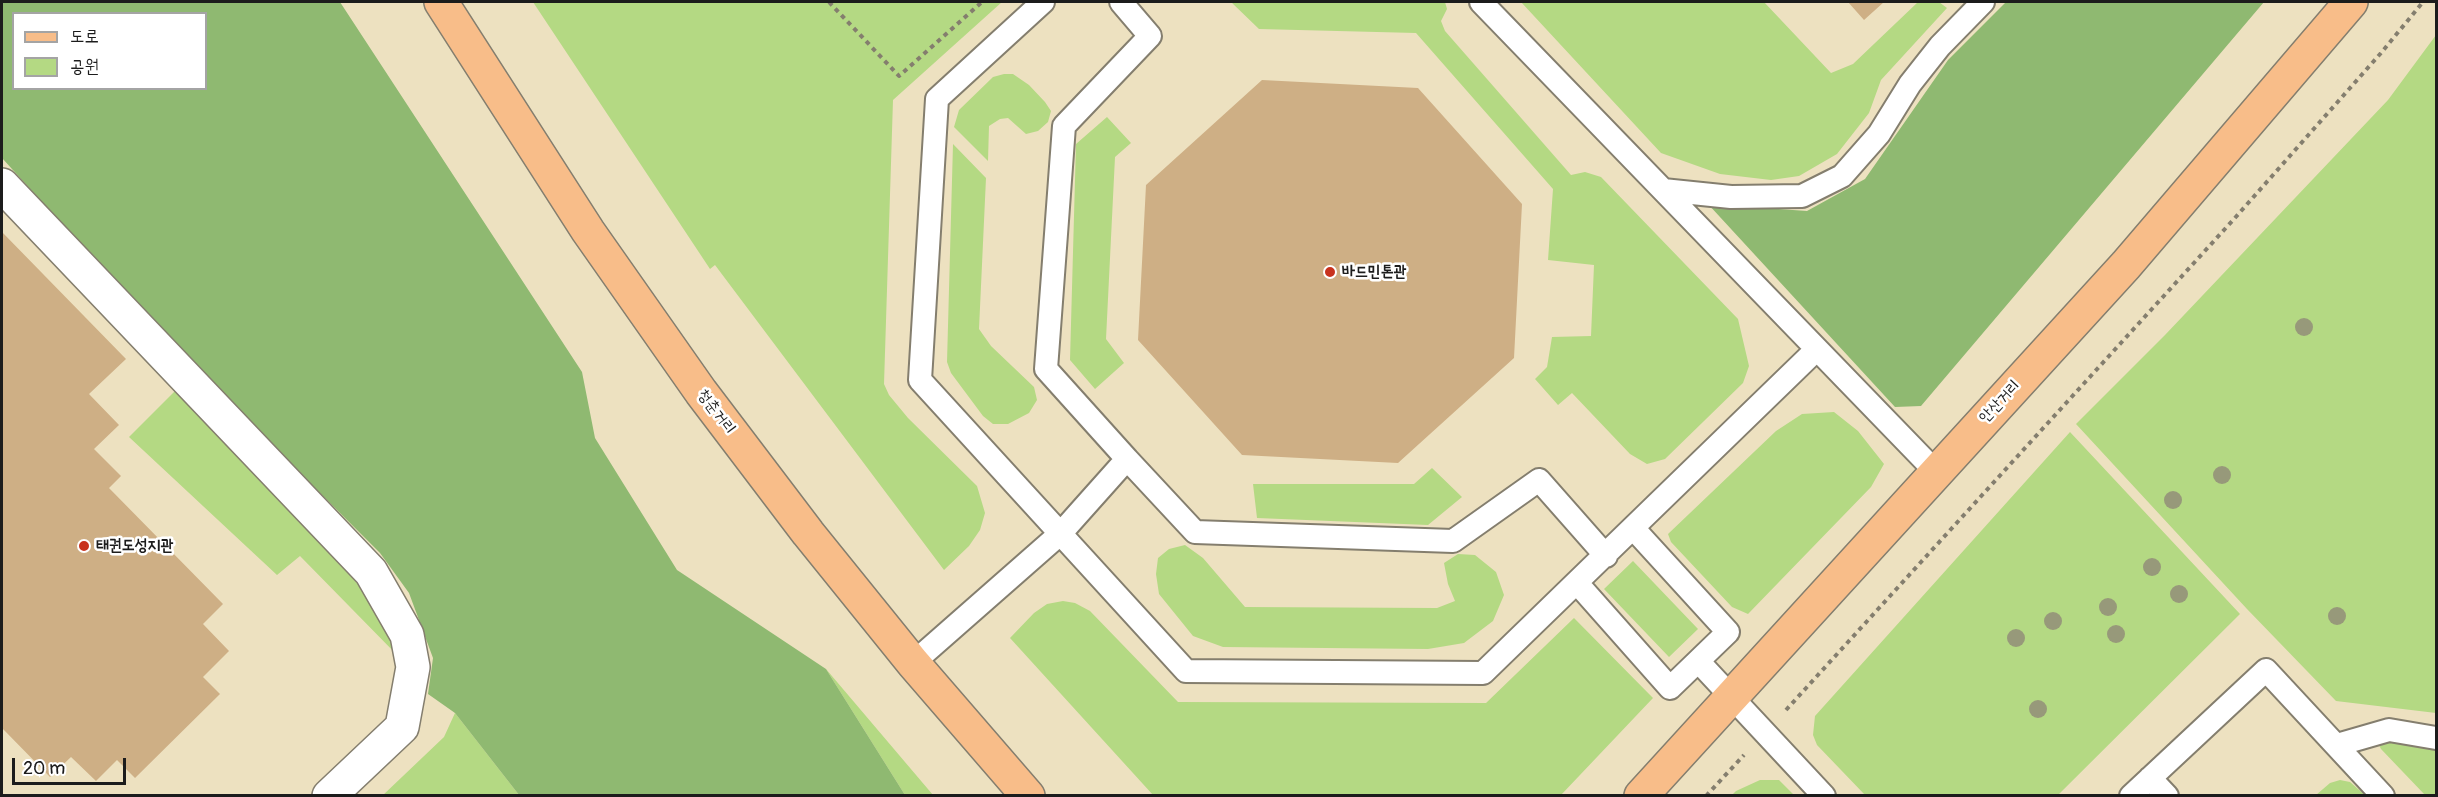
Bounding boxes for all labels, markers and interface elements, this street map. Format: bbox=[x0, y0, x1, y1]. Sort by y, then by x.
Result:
legend bbox=[12, 12, 207, 90]
text: 도로 bbox=[70, 25, 99, 48]
text: 공원 bbox=[70, 55, 99, 78]
place label: 바드민톤관 bbox=[1342, 262, 1406, 282]
marker: 바드민톤관 bbox=[1323, 265, 1337, 279]
street label: 안산거리 bbox=[1975, 377, 2025, 427]
street label: 청춘거리 bbox=[693, 386, 739, 438]
place label: 태권도성지관 bbox=[96, 536, 173, 556]
marker: 태권도성지관 bbox=[77, 539, 91, 553]
scale bar bbox=[15, 746, 129, 784]
text: 20 m bbox=[23, 757, 65, 780]

